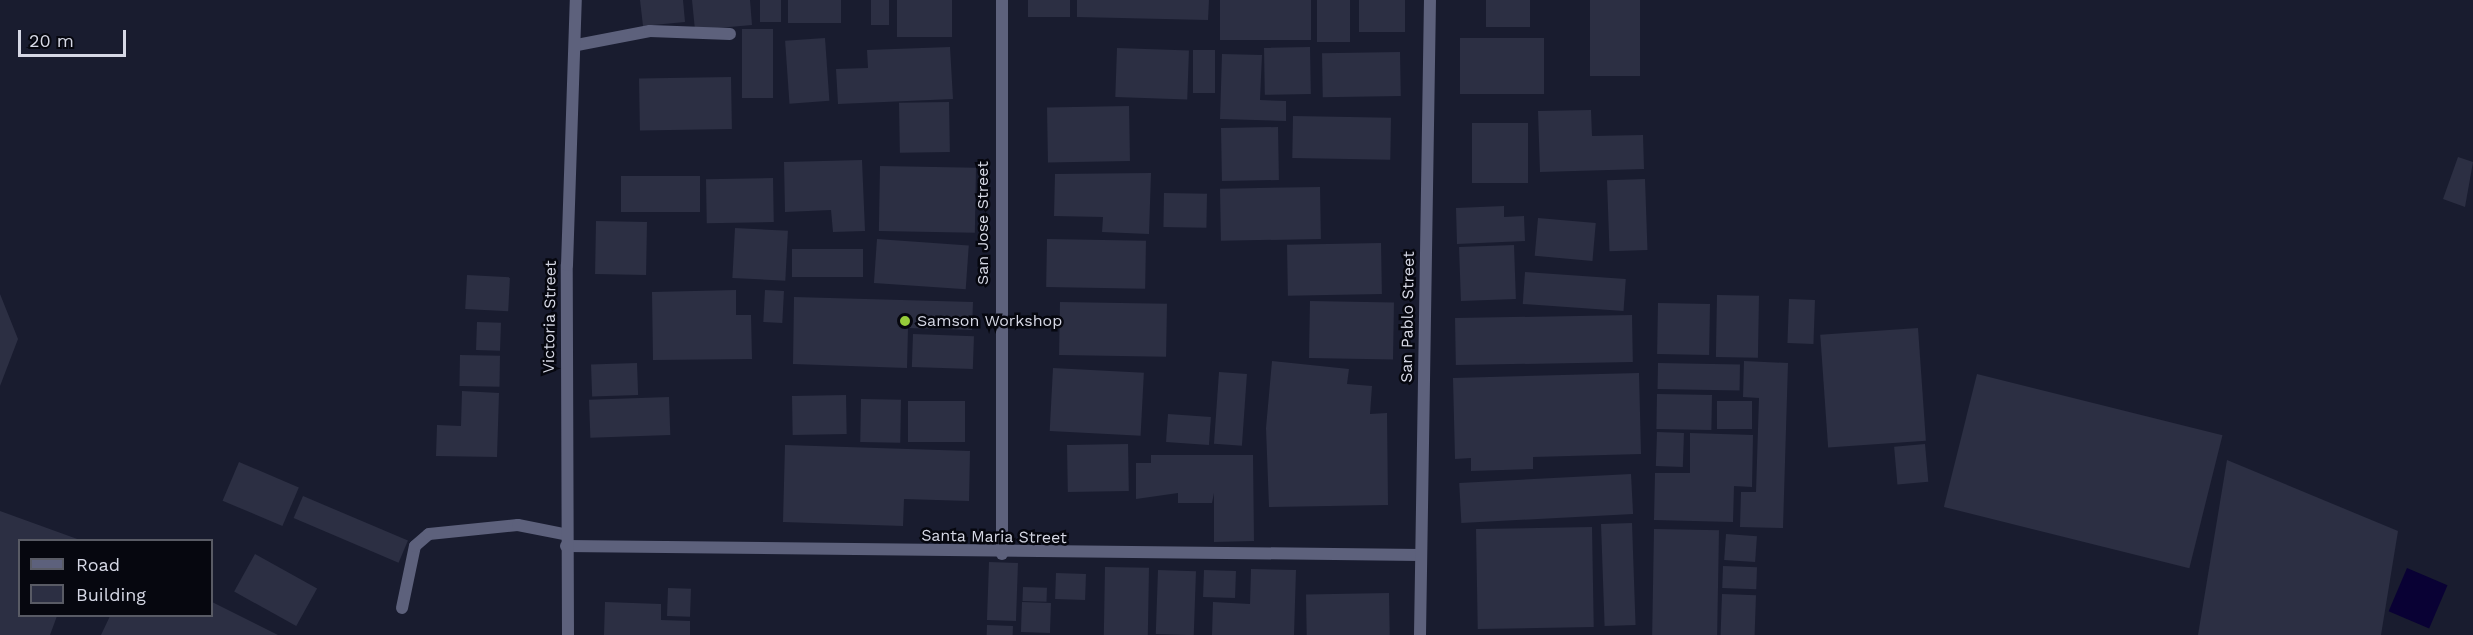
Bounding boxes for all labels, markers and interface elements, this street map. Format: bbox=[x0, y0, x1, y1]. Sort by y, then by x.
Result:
scale bar bbox=[21, 18, 129, 56]
text: 20 m bbox=[29, 30, 74, 51]
street label: San Jose Street bbox=[973, 161, 993, 285]
street label: San Pablo Street bbox=[1397, 251, 1419, 383]
street label: Victoria Street bbox=[539, 260, 561, 374]
place label: Samson Workshop bbox=[917, 311, 1063, 331]
marker: Samson Workshop bbox=[898, 314, 912, 328]
street label: Santa Maria Street bbox=[921, 526, 1067, 548]
legend bbox=[18, 539, 213, 617]
text: Road bbox=[76, 554, 120, 575]
text: Building bbox=[76, 584, 146, 605]

